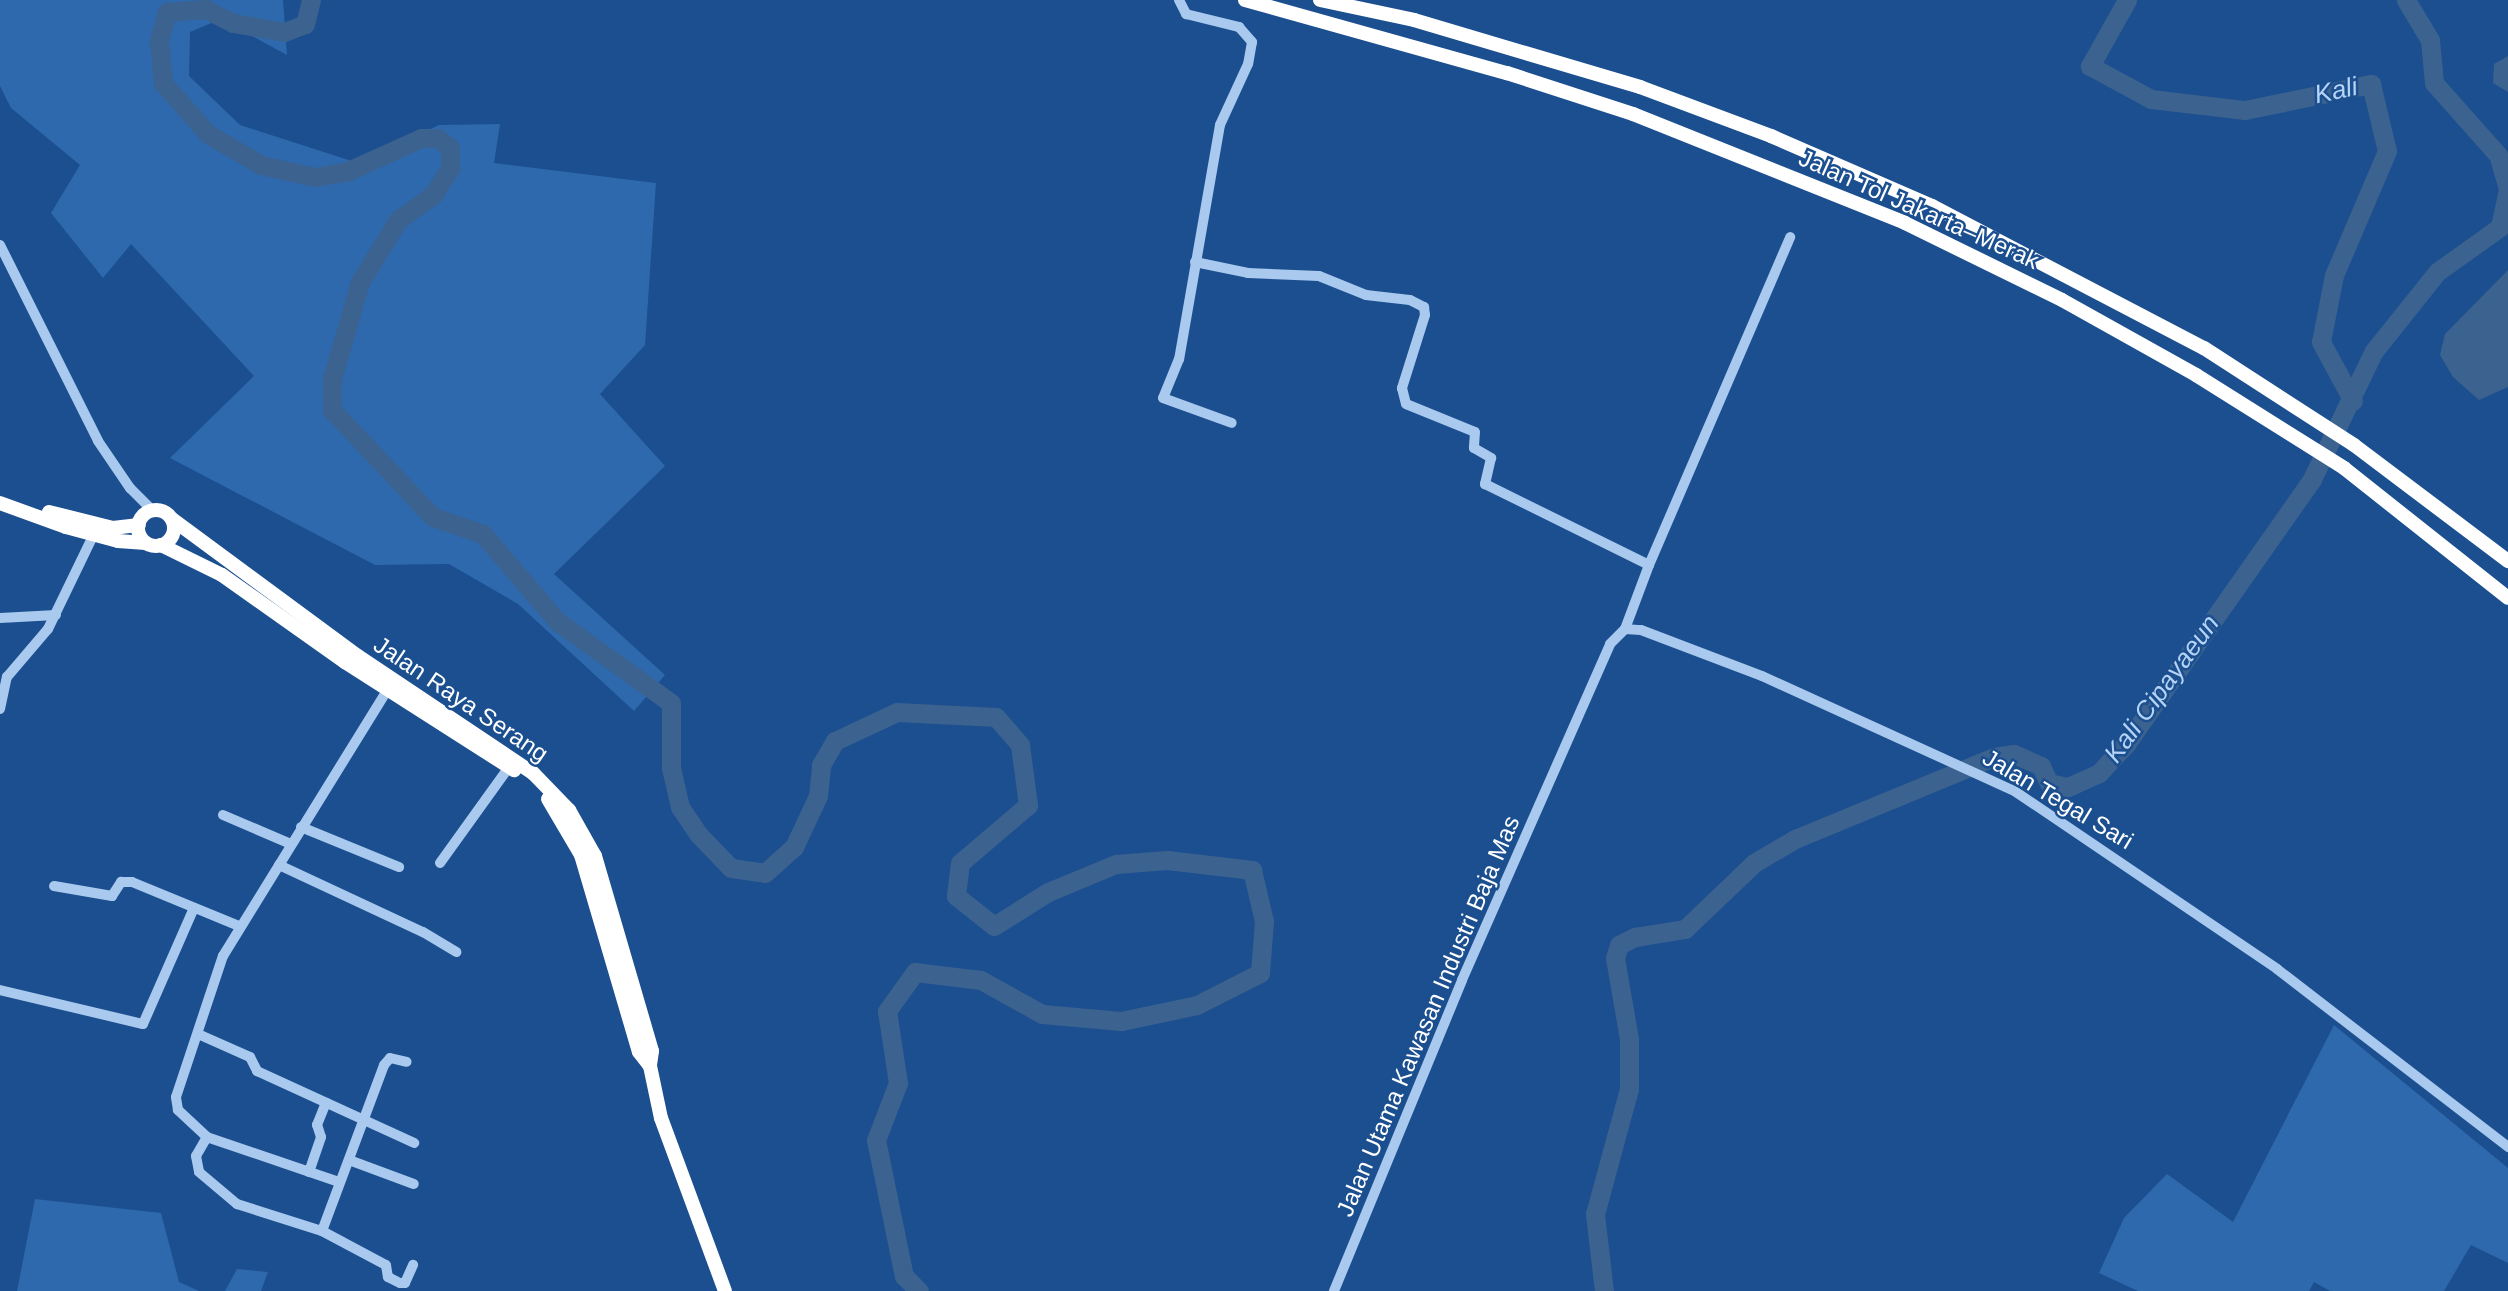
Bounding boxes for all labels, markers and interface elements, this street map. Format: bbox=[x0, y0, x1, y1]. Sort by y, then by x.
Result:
water label: Kali bbox=[2312, 71, 2360, 111]
street label: Jalan Tol Jakarta–Merak bbox=[1794, 143, 2044, 275]
water label: Kali Cipayaeun bbox=[2098, 609, 2226, 769]
street label: Jalan Raya Serang bbox=[368, 630, 554, 768]
street label: Jalan Tegal Sari bbox=[1977, 743, 2139, 855]
street label: Jalan Utama Kawasan Industri Baja Mas bbox=[1330, 811, 1526, 1221]

